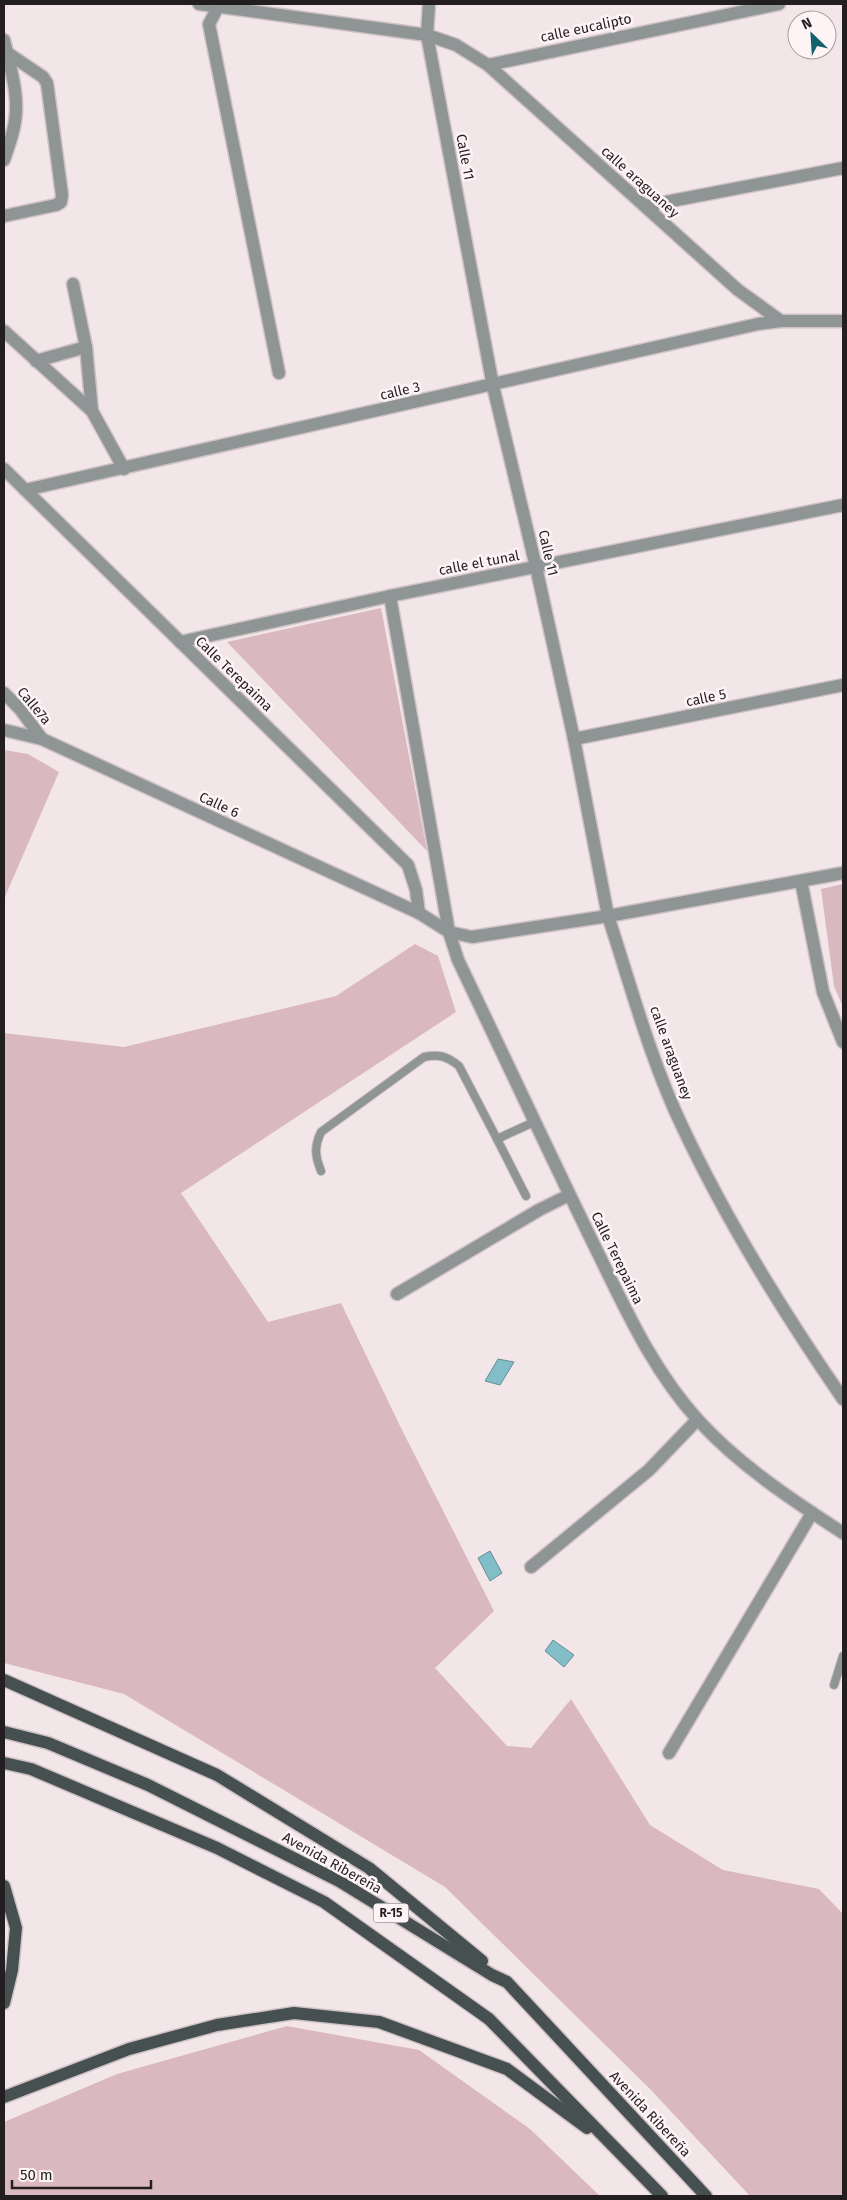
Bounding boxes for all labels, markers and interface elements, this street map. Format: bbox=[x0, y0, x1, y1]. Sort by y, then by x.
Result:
street label: calle eucalipto bbox=[539, 10, 633, 46]
north arrow bbox=[787, 10, 837, 60]
text: N bbox=[799, 14, 815, 33]
street label: Calle 11 bbox=[452, 133, 478, 181]
street label: calle araguaney bbox=[597, 143, 683, 222]
street label: calle 3 bbox=[378, 378, 422, 404]
street label: Calle 11 bbox=[534, 528, 562, 578]
street label: calle el tunal bbox=[437, 547, 521, 579]
street label: Calle Terepaima bbox=[192, 633, 276, 715]
street label: Calle7a bbox=[13, 684, 55, 728]
street label: calle 5 bbox=[684, 685, 728, 711]
street label: Calle 6 bbox=[196, 788, 242, 822]
street label: calle araguaney bbox=[646, 1004, 696, 1103]
street label: Calle Terepaima bbox=[587, 1209, 647, 1307]
street label: Avenida Ribereña bbox=[279, 1829, 385, 1897]
road number: R-15 bbox=[374, 1904, 408, 1922]
street label: Avenida Ribereña bbox=[606, 2068, 694, 2160]
scale bar bbox=[12, 2158, 151, 2190]
text: 50 m bbox=[20, 2166, 53, 2184]

